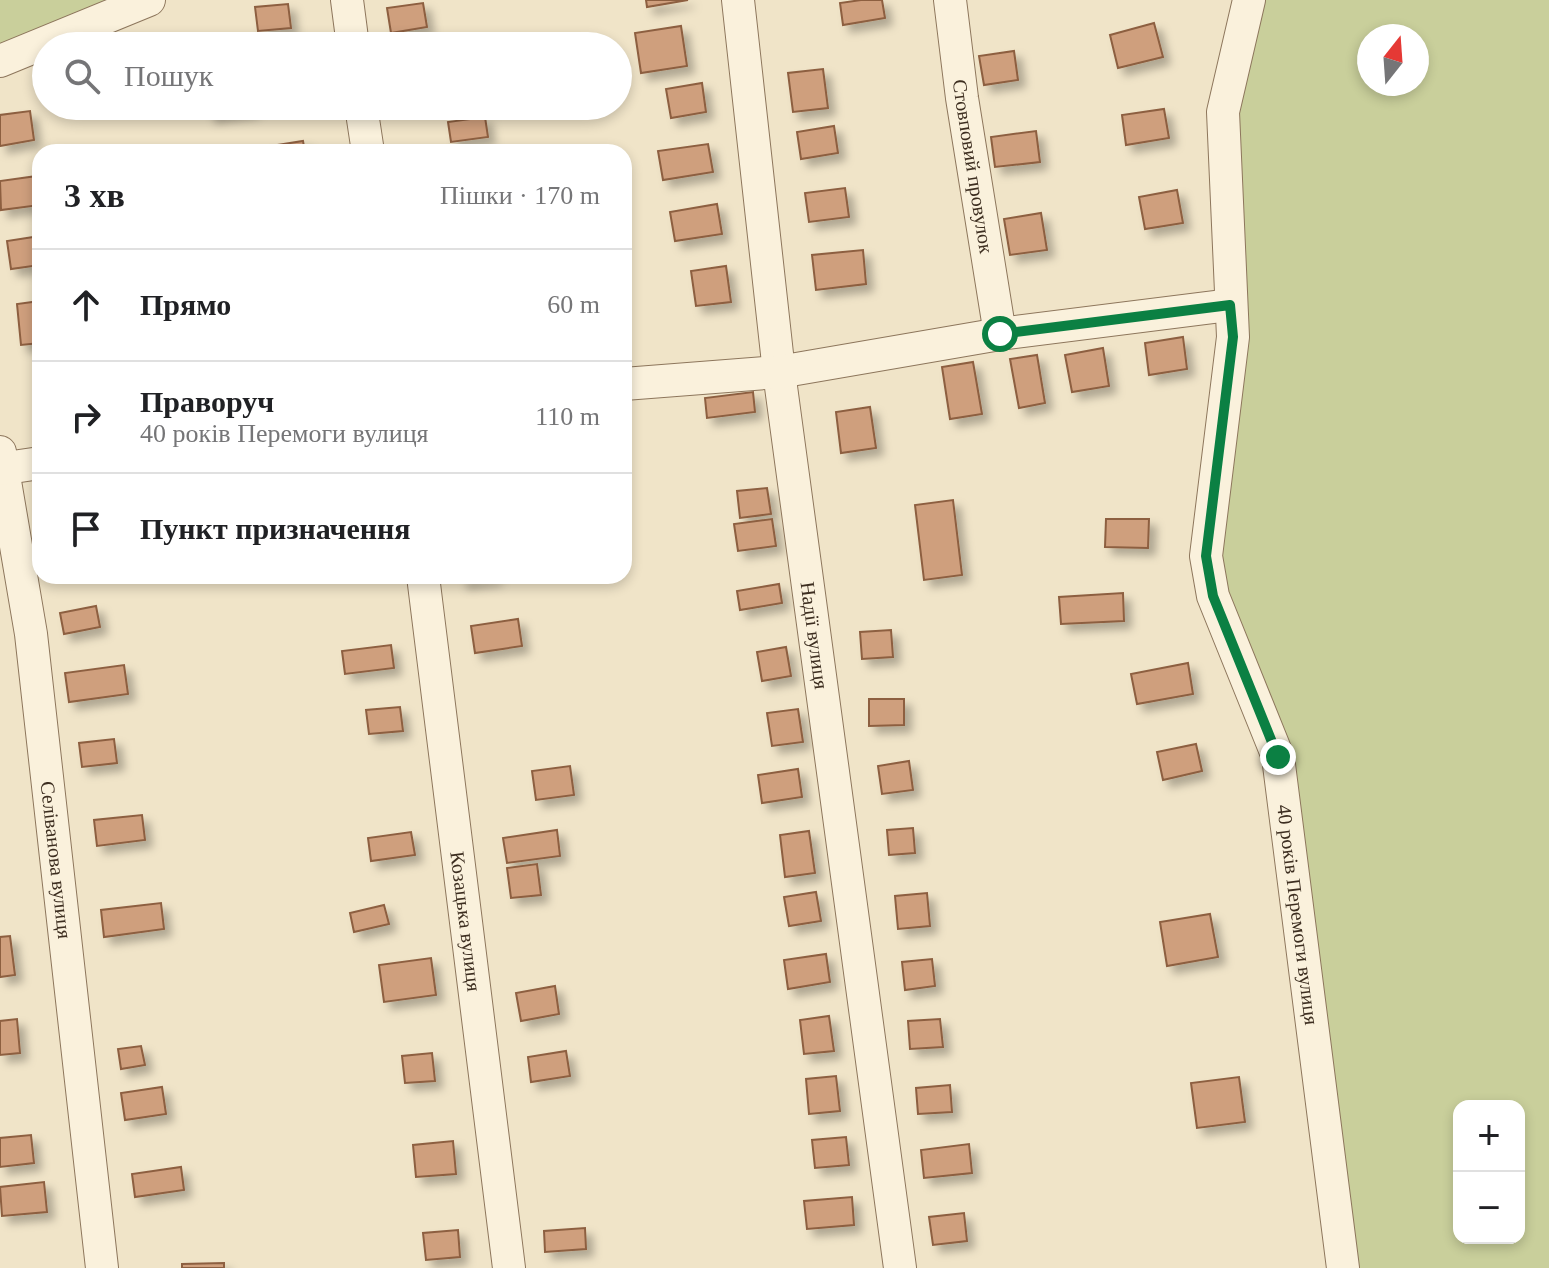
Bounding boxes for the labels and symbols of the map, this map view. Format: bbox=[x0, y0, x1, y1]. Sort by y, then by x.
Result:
north arrow bbox=[1357, 24, 1429, 96]
street label: Стовповий провулок bbox=[949, 78, 998, 255]
route start bbox=[982, 316, 1018, 352]
street label: Надії вулиця bbox=[796, 580, 833, 690]
route end bbox=[1260, 739, 1296, 775]
street label: Селіванова вулиця bbox=[37, 780, 76, 940]
street label: 40 років Перемоги вулиця bbox=[1273, 803, 1323, 1026]
street label: Козацька вулиця bbox=[446, 850, 486, 993]

